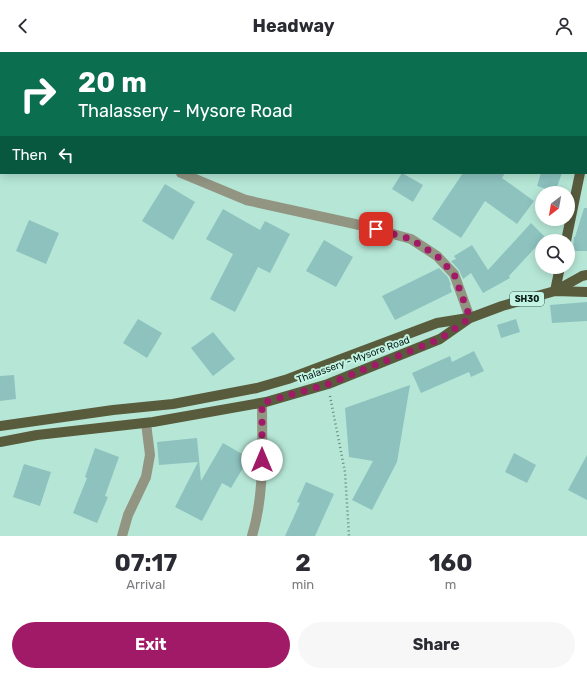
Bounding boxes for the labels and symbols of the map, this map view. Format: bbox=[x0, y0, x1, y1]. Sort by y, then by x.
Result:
north arrow bbox=[535, 186, 575, 226]
pin bbox=[359, 212, 393, 246]
road number: SH30 bbox=[510, 292, 544, 306]
street label: Thalassery - Mysore Road bbox=[295, 334, 412, 386]
position arrow bbox=[241, 439, 283, 481]

